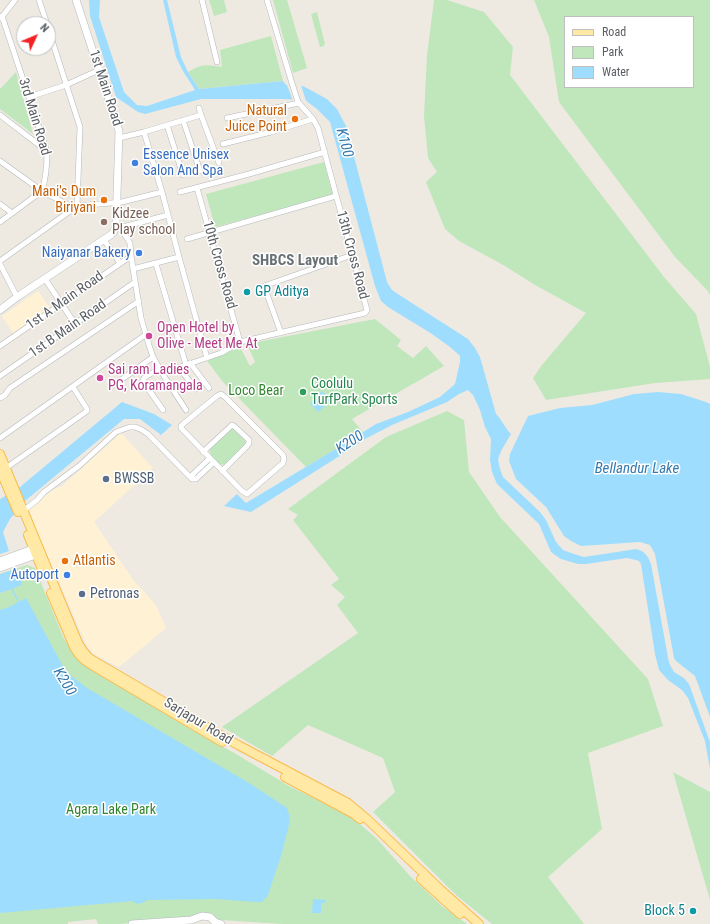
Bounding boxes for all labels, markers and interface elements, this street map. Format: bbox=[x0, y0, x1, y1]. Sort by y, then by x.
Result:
north arrow bbox=[16, 16, 56, 56]
legend bbox=[564, 16, 694, 88]
text: N bbox=[37, 21, 51, 35]
text: Road bbox=[602, 25, 626, 39]
text: Park bbox=[602, 45, 623, 59]
street label: 1st Main Road bbox=[85, 48, 125, 128]
text: Water bbox=[602, 65, 630, 79]
street label: 3rd Main Road bbox=[14, 76, 54, 158]
place label: Natural Juice Point bbox=[225, 103, 287, 136]
marker: Natural Juice Point bbox=[290, 114, 300, 124]
water label: K100 bbox=[331, 126, 357, 160]
place label: Essence Unisex Salon And Spa bbox=[143, 147, 229, 180]
marker: Essence Unisex Salon And Spa bbox=[130, 158, 140, 168]
place label: Mani's Dum Biriyani bbox=[32, 184, 96, 216]
marker: Mani's Dum Biriyani bbox=[99, 195, 109, 205]
place label: Kidzee Play school bbox=[112, 206, 175, 238]
street label: 13th Cross Road bbox=[332, 209, 372, 301]
marker: Kidzee Play school bbox=[99, 217, 109, 227]
street label: 10th Cross Road bbox=[198, 219, 240, 311]
place label: Naiyanar Bakery bbox=[42, 245, 131, 261]
marker: Naiyanar Bakery bbox=[134, 248, 144, 258]
district label: SHBCS Layout bbox=[252, 252, 338, 270]
street label: 1st A Main Road bbox=[23, 268, 107, 334]
place label: GP Aditya bbox=[255, 284, 309, 300]
marker: GP Aditya bbox=[242, 287, 252, 297]
street label: 1st B Main Road bbox=[26, 296, 110, 362]
place label: Open Hotel by Olive - Meet Me At bbox=[157, 320, 258, 352]
marker: Open Hotel by Olive - Meet Me At bbox=[144, 331, 154, 341]
place label: Sai ram Ladies PG, Koramangala bbox=[108, 362, 203, 394]
marker: Sai ram Ladies PG, Koramangala bbox=[95, 373, 105, 383]
place label: Coolulu TurfPark Sports bbox=[311, 376, 398, 408]
park label: Loco Bear bbox=[228, 383, 284, 399]
marker: Coolulu TurfPark Sports bbox=[298, 387, 308, 397]
water label: K200 bbox=[333, 427, 367, 459]
water label: Bellandur Lake bbox=[595, 460, 679, 478]
place label: BWSSB bbox=[114, 471, 154, 487]
marker: BWSSB bbox=[101, 474, 111, 484]
place label: Atlantis bbox=[73, 553, 116, 569]
marker: Atlantis bbox=[60, 556, 70, 566]
place label: Autoport bbox=[11, 567, 59, 583]
marker: Autoport bbox=[62, 570, 72, 580]
place label: Petronas bbox=[90, 586, 139, 602]
marker: Petronas bbox=[77, 589, 87, 599]
water label: K200 bbox=[49, 665, 79, 699]
street label: Sarjapur Road bbox=[161, 695, 235, 749]
park label: Agara Lake Park bbox=[66, 802, 156, 818]
place label: Block 5 bbox=[644, 903, 685, 919]
marker: Block 5 bbox=[688, 906, 698, 916]

